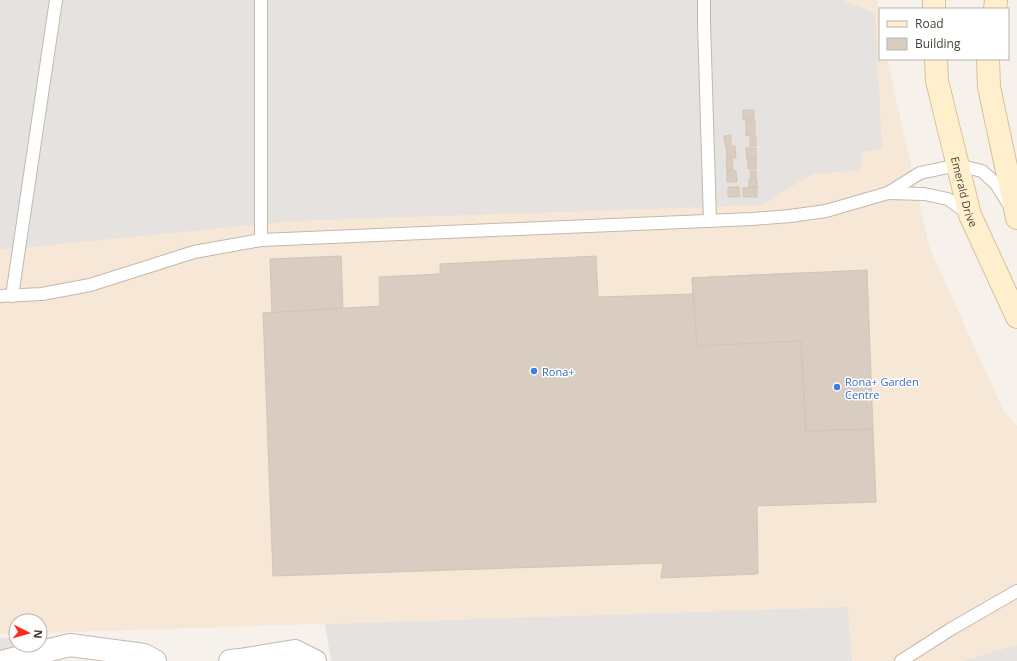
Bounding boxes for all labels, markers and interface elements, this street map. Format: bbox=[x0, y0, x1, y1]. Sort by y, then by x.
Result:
legend bbox=[879, 8, 1009, 60]
text: Road bbox=[915, 15, 944, 32]
text: Building bbox=[915, 35, 961, 52]
street label: Emerald Drive bbox=[948, 155, 982, 229]
place label: Rona+ bbox=[542, 364, 575, 379]
marker: Rona+ bbox=[529, 366, 539, 376]
place label: Rona+ Garden Centre bbox=[845, 374, 919, 402]
marker: Rona+ Garden Centre bbox=[832, 382, 842, 392]
north arrow bbox=[8, 613, 48, 653]
text: N bbox=[31, 629, 46, 639]

